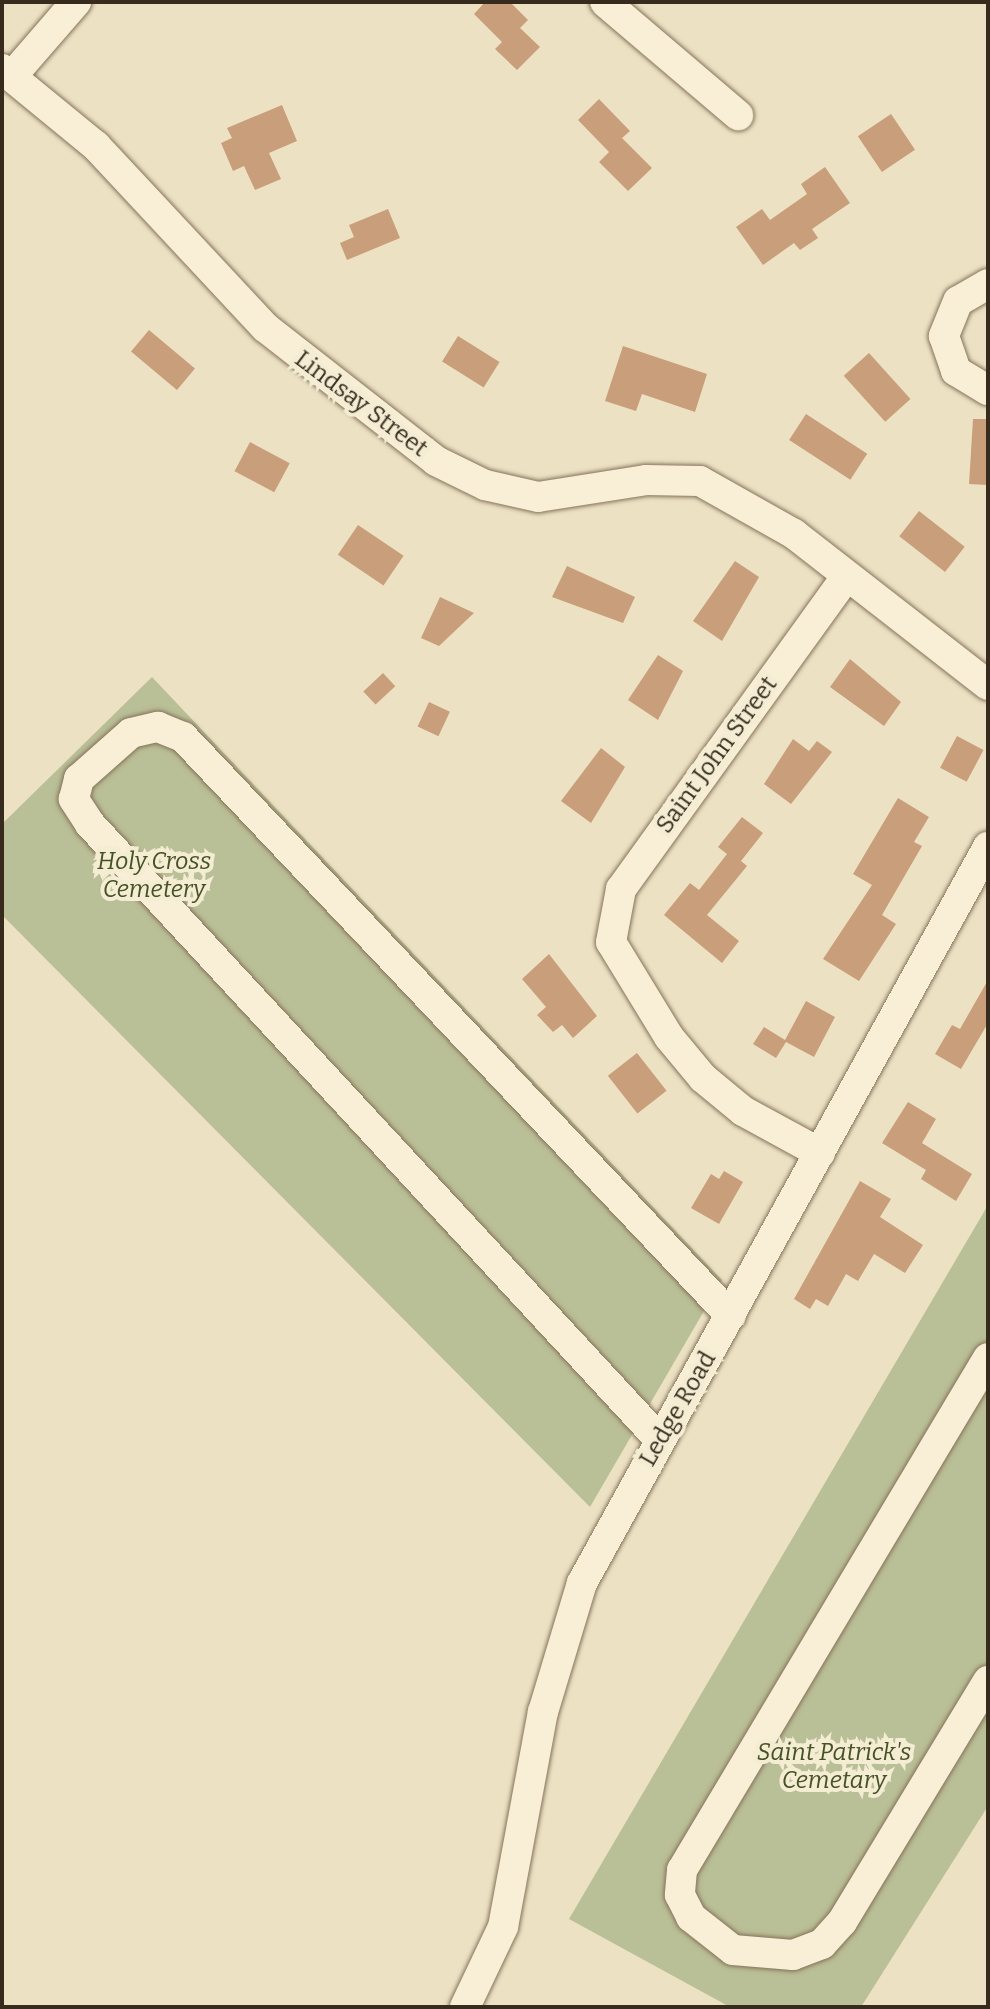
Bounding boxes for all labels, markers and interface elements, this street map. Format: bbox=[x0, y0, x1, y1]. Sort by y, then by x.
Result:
street label: Lindsay Street bbox=[289, 345, 433, 463]
street label: Saint John Street bbox=[650, 671, 784, 839]
park label: Holy Cross Cemetery bbox=[97, 848, 211, 904]
street label: Ledge Road bbox=[634, 1346, 722, 1472]
park label: Saint Patrick's Cemetary bbox=[757, 1739, 911, 1795]

